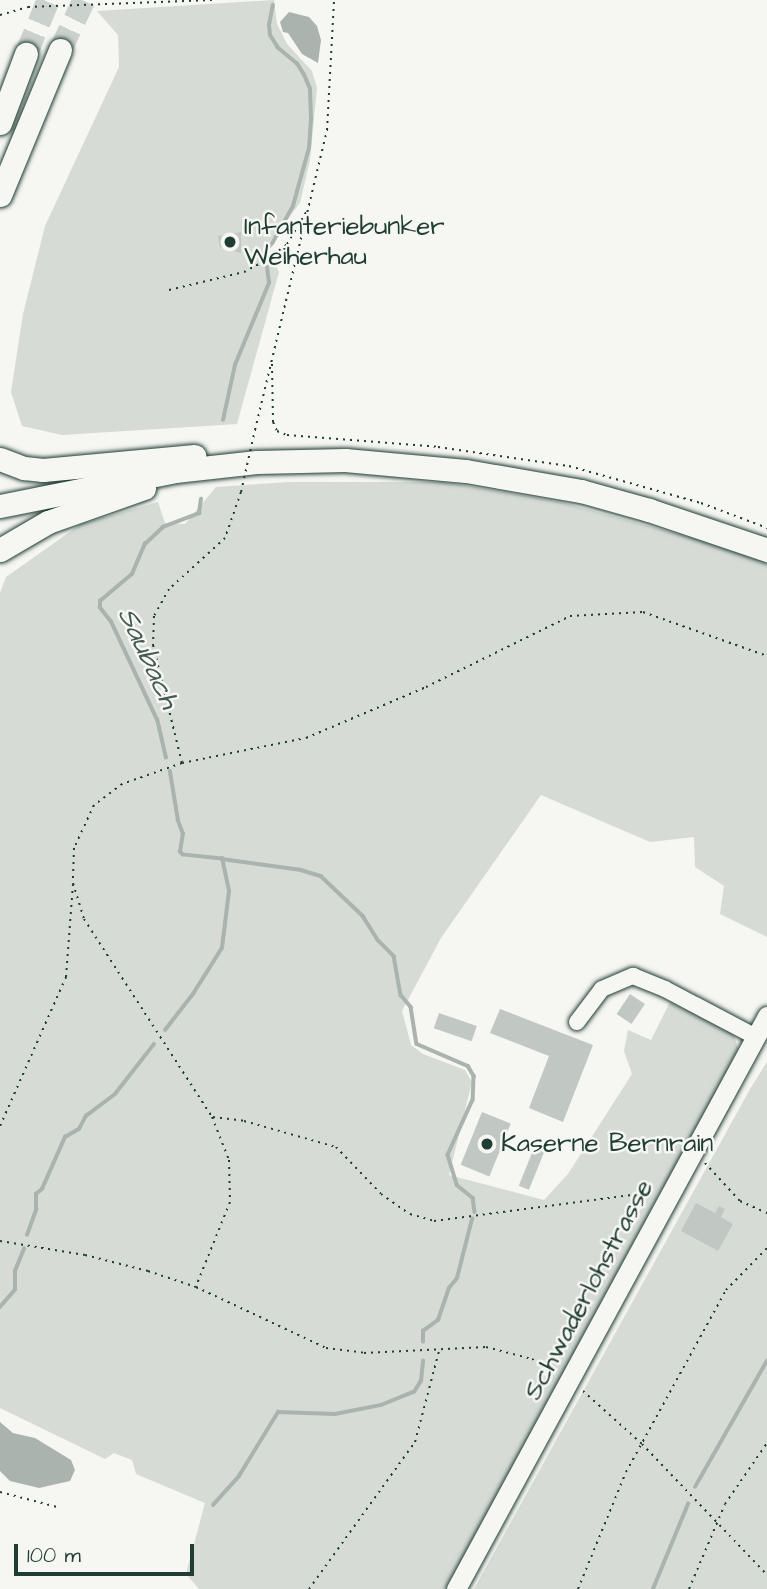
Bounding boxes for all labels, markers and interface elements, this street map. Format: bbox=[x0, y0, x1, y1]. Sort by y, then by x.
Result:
place label: Infanteriebunker Weiherhau bbox=[244, 211, 445, 272]
marker: Infanteriebunker Weiherhau bbox=[222, 234, 238, 250]
water label: Saubach bbox=[110, 602, 186, 714]
place label: Kaserne Bernrain bbox=[501, 1128, 713, 1160]
marker: Kaserne Bernrain bbox=[479, 1136, 495, 1152]
street label: Schwaderlohstrasse bbox=[518, 1175, 660, 1405]
scale bar bbox=[18, 1530, 198, 1574]
text: 100 m bbox=[27, 1541, 81, 1570]

